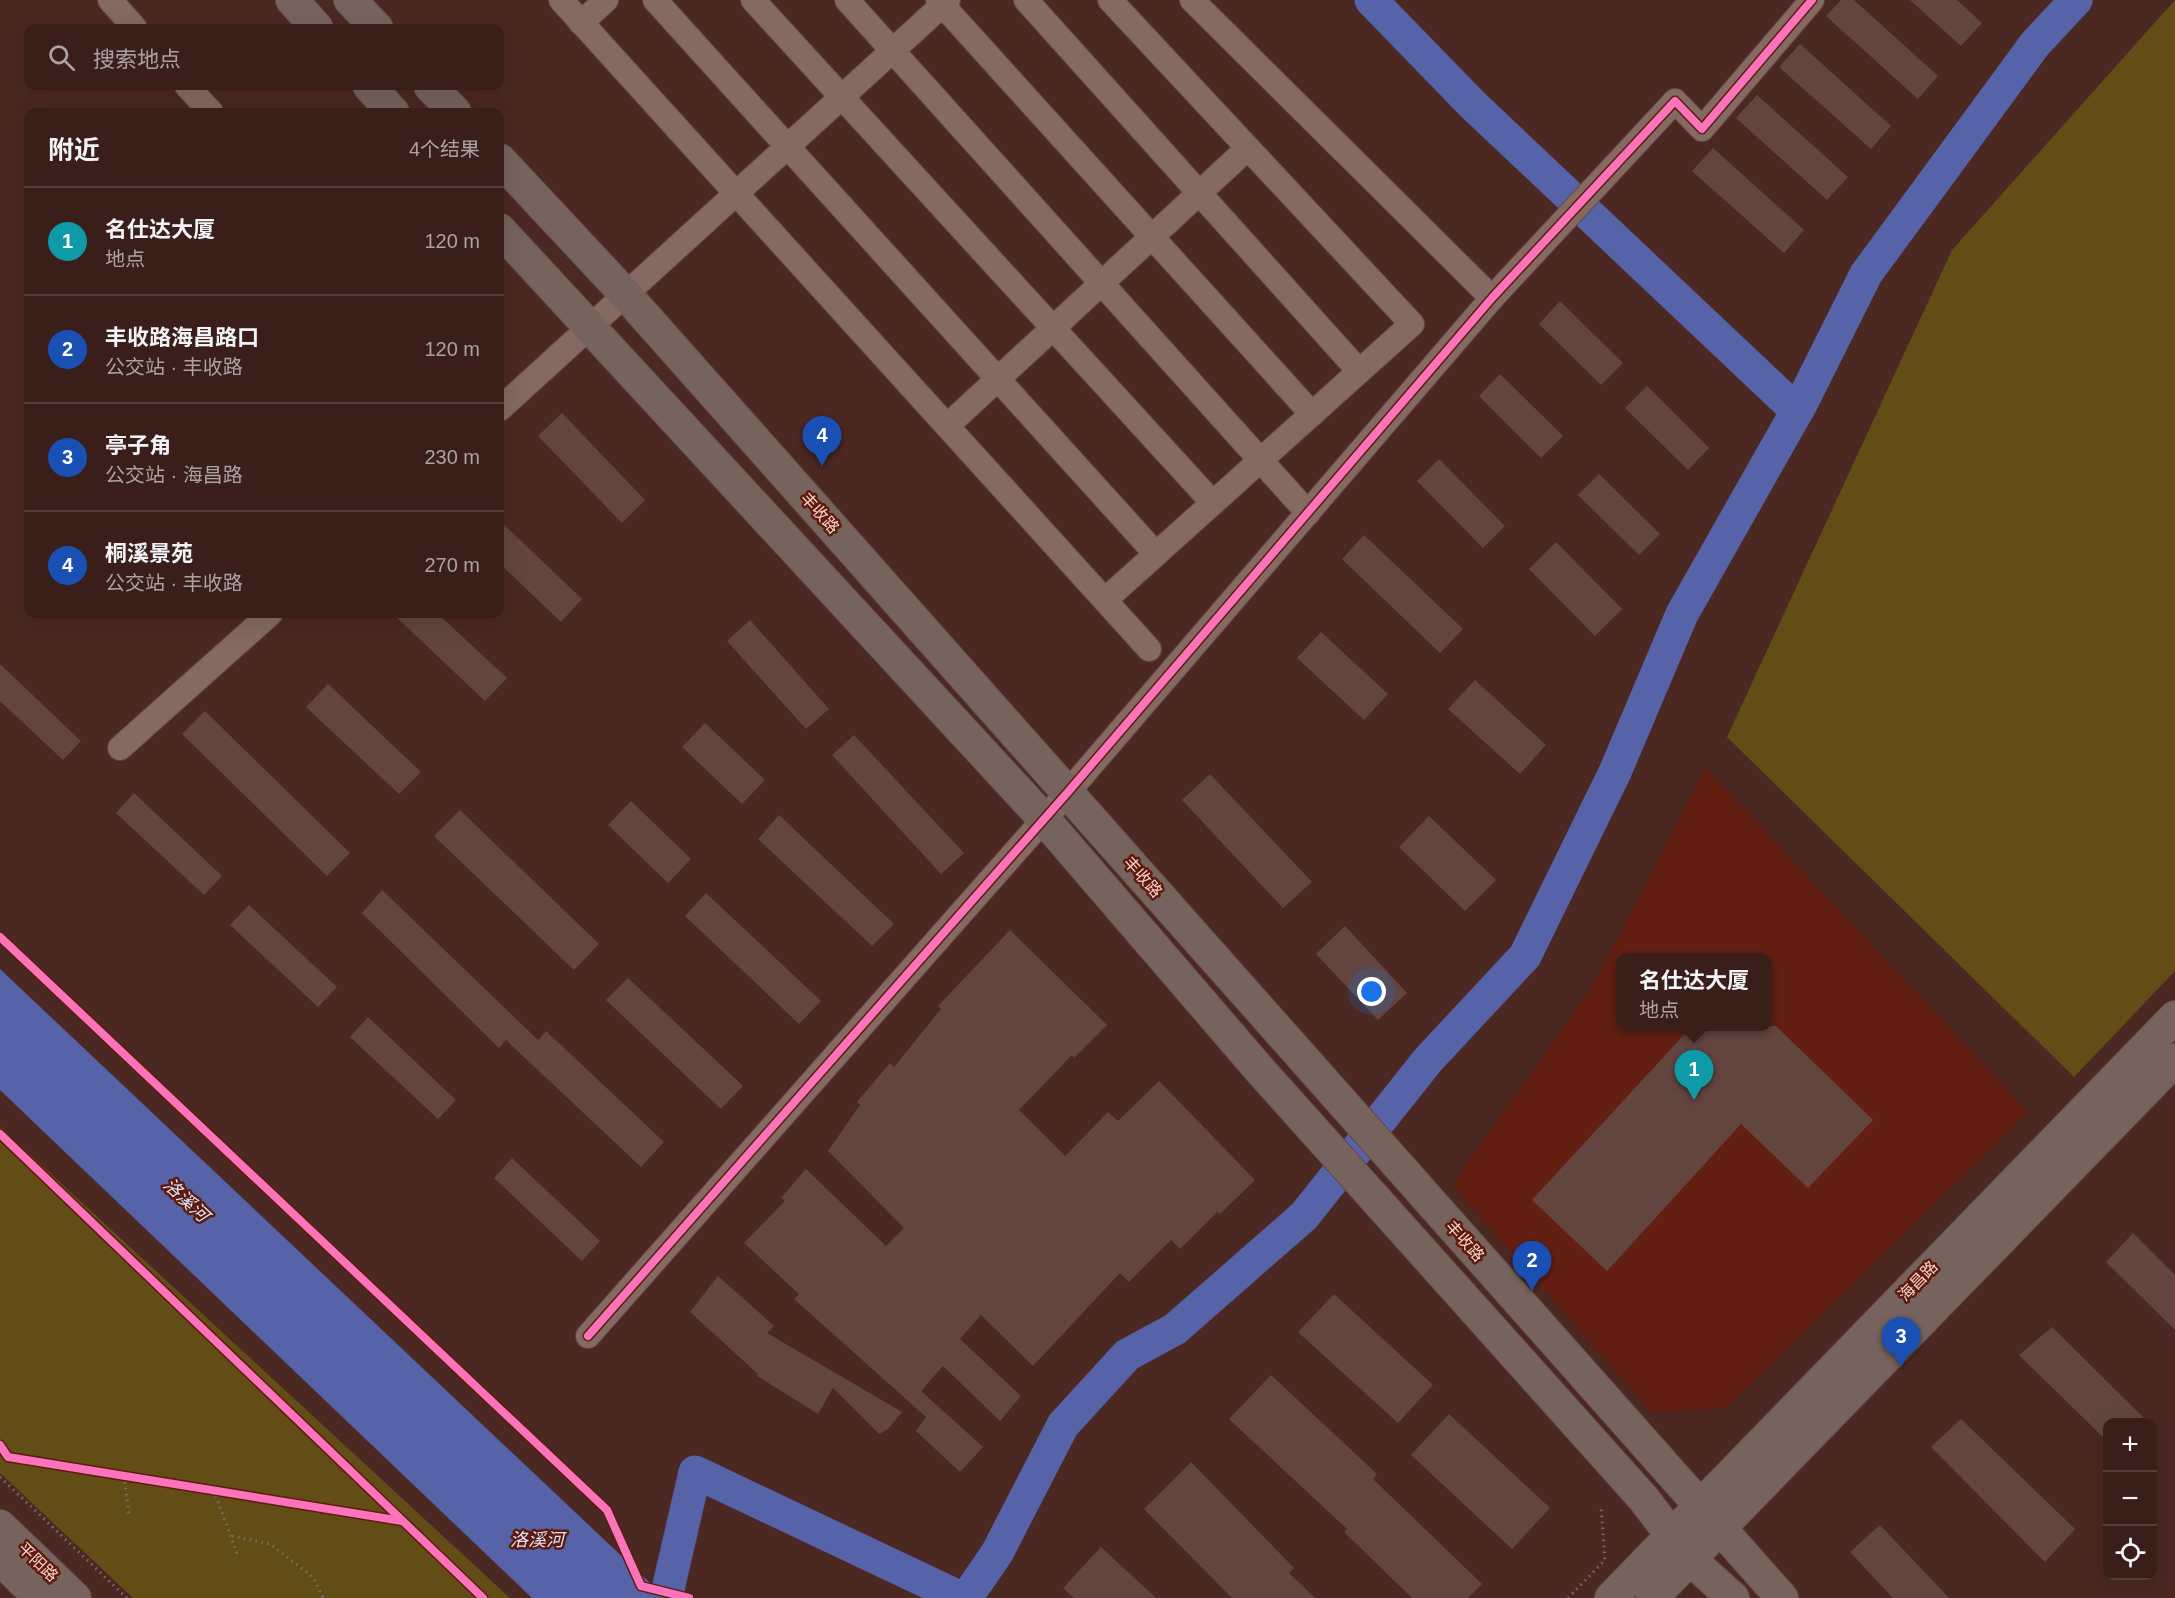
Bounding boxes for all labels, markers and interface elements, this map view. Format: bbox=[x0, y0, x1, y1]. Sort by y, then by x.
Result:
search box bbox=[24, 24, 504, 90]
icon: search bbox=[45, 41, 78, 74]
text: 搜索地点 bbox=[93, 47, 181, 72]
text: 附近 bbox=[48, 135, 100, 165]
text: 4个结果 bbox=[409, 138, 480, 160]
text: 名仕达大厦 bbox=[105, 217, 215, 242]
text: 1 bbox=[62, 230, 73, 252]
text: 120 m bbox=[424, 230, 480, 252]
text: 地点 bbox=[105, 248, 145, 270]
text: 丰收路海昌路口 bbox=[105, 325, 259, 350]
text: 2 bbox=[62, 338, 73, 360]
text: 120 m bbox=[424, 338, 480, 360]
text: 公交站 · 丰收路 bbox=[105, 356, 243, 378]
pin: 4 bbox=[802, 416, 842, 466]
text: 亭子角 bbox=[105, 433, 171, 458]
text: 3 bbox=[62, 446, 73, 468]
text: 230 m bbox=[424, 446, 480, 468]
text: 公交站 · 海昌路 bbox=[105, 464, 243, 486]
street label: 丰收路 bbox=[798, 489, 842, 537]
text: 桐溪景苑 bbox=[105, 541, 193, 566]
text: 4 bbox=[62, 554, 73, 576]
text: 270 m bbox=[424, 554, 480, 576]
text: 公交站 · 丰收路 bbox=[105, 572, 243, 594]
street label: 丰收路 bbox=[1121, 853, 1165, 901]
popup bbox=[1616, 953, 1772, 1031]
text: 名仕达大厦 bbox=[1639, 968, 1749, 993]
your location bbox=[1357, 977, 1386, 1006]
text: 地点 bbox=[1639, 999, 1679, 1021]
pin: 1 bbox=[1674, 1050, 1714, 1100]
water label: 洛溪河 bbox=[159, 1174, 215, 1228]
street label: 丰收路 bbox=[1443, 1217, 1487, 1265]
pin: 2 bbox=[1512, 1242, 1552, 1291]
street label: 海昌路 bbox=[1895, 1258, 1941, 1304]
pin: 3 bbox=[1882, 1318, 1920, 1367]
map controls bbox=[2103, 1418, 2157, 1580]
button: + bbox=[2103, 1418, 2157, 1472]
button: − bbox=[2103, 1472, 2157, 1526]
button: locate bbox=[2103, 1526, 2157, 1580]
water label: 洛溪河 bbox=[510, 1530, 567, 1550]
street label: 平阳路 bbox=[15, 1539, 61, 1585]

